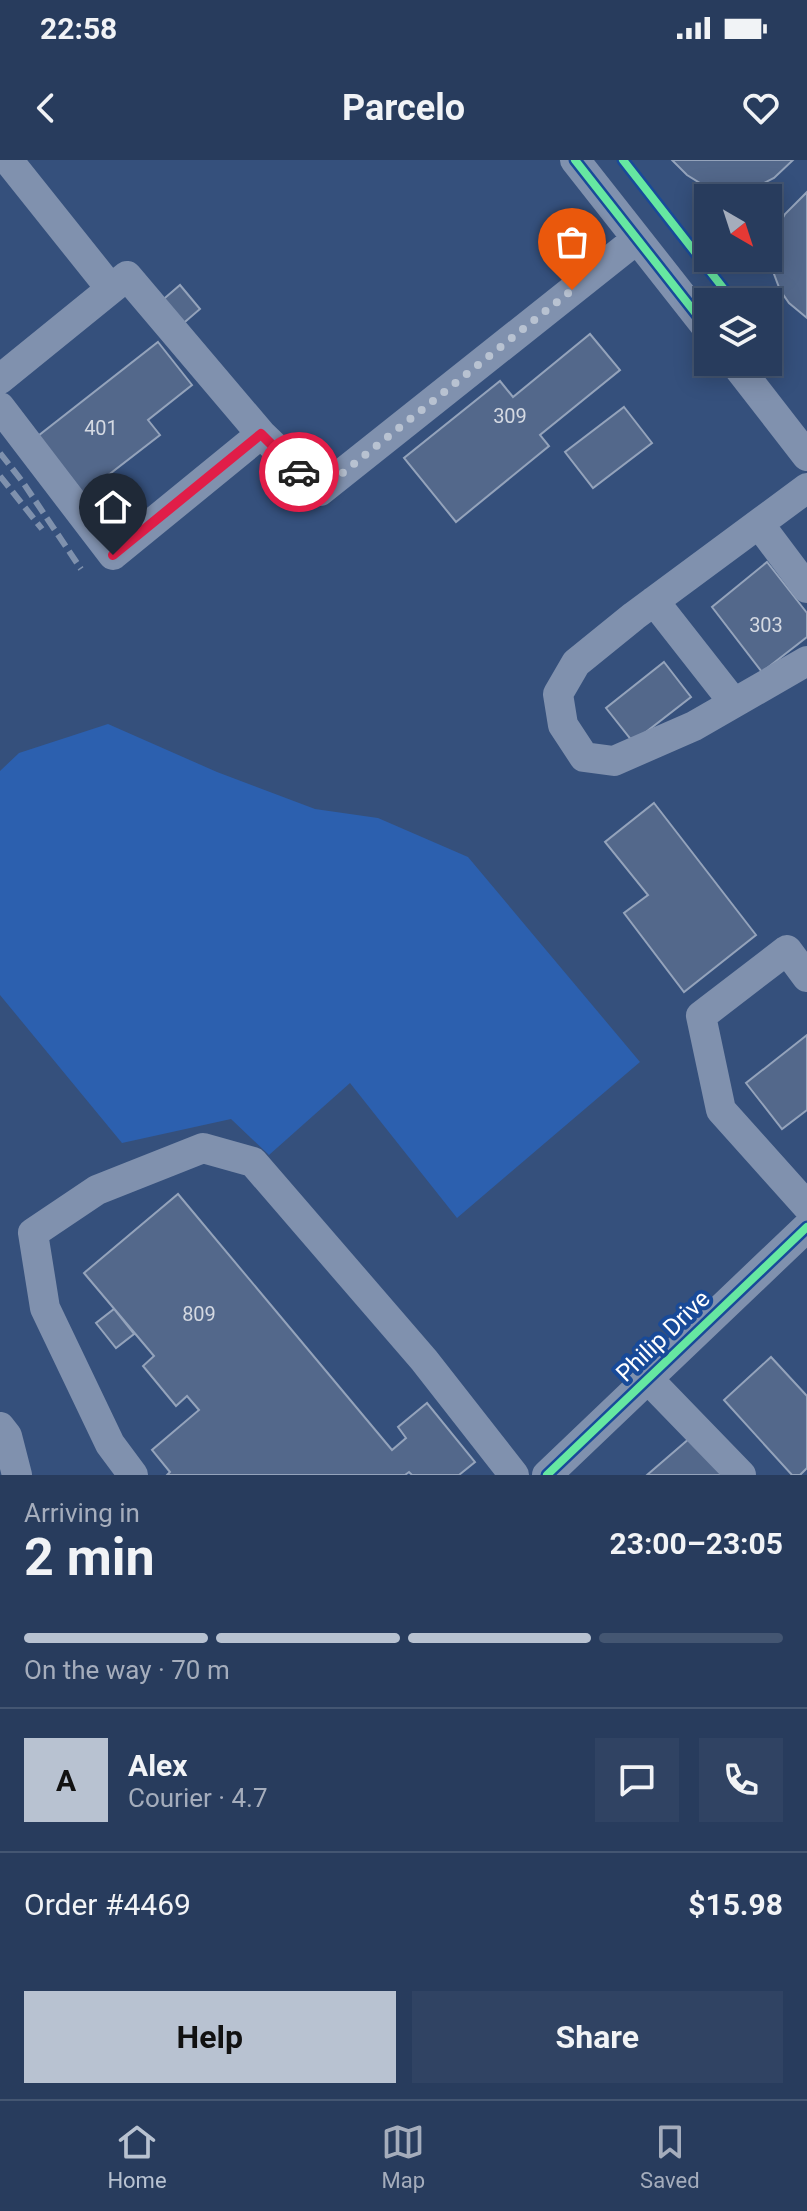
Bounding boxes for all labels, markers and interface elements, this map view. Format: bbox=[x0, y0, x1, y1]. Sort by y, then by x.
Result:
text: 22:58 bbox=[40, 11, 117, 46]
icon: back bbox=[24, 86, 68, 130]
icon: heart bbox=[739, 86, 783, 130]
text: Parcelo bbox=[342, 87, 465, 129]
north arrow bbox=[694, 184, 782, 272]
map controls bbox=[694, 184, 782, 376]
pin bbox=[538, 208, 606, 290]
icon: bag bbox=[550, 220, 594, 264]
button: layers bbox=[694, 288, 782, 376]
house number: 309 bbox=[493, 404, 527, 428]
house number: 401 bbox=[84, 416, 118, 440]
courier bbox=[259, 432, 339, 512]
icon: car bbox=[277, 450, 321, 494]
pin bbox=[79, 473, 147, 555]
icon: home bbox=[91, 485, 135, 529]
house number: 303 bbox=[749, 613, 783, 637]
street label: Philip Drive bbox=[610, 1285, 716, 1387]
house number: 809 bbox=[182, 1302, 216, 1326]
text: Arriving in bbox=[24, 1498, 140, 1528]
text: 23:00–23:05 bbox=[609, 1526, 783, 1561]
text: 2 min bbox=[24, 1527, 155, 1588]
text: On the way · 70 m bbox=[24, 1655, 230, 1685]
button: chat bbox=[595, 1738, 679, 1822]
button: phone bbox=[699, 1738, 783, 1822]
text: Alex bbox=[128, 1748, 188, 1783]
text: A bbox=[56, 1763, 76, 1798]
text: Courier · 4.7 bbox=[128, 1783, 268, 1813]
text: Order #4469 bbox=[24, 1887, 191, 1922]
text: $15.98 bbox=[688, 1887, 783, 1922]
button: Help bbox=[24, 1991, 396, 2083]
button: Share bbox=[412, 1991, 783, 2083]
tab: Home bbox=[107, 2120, 167, 2193]
tab: Map bbox=[381, 2120, 425, 2193]
tab: Saved bbox=[640, 2120, 700, 2193]

